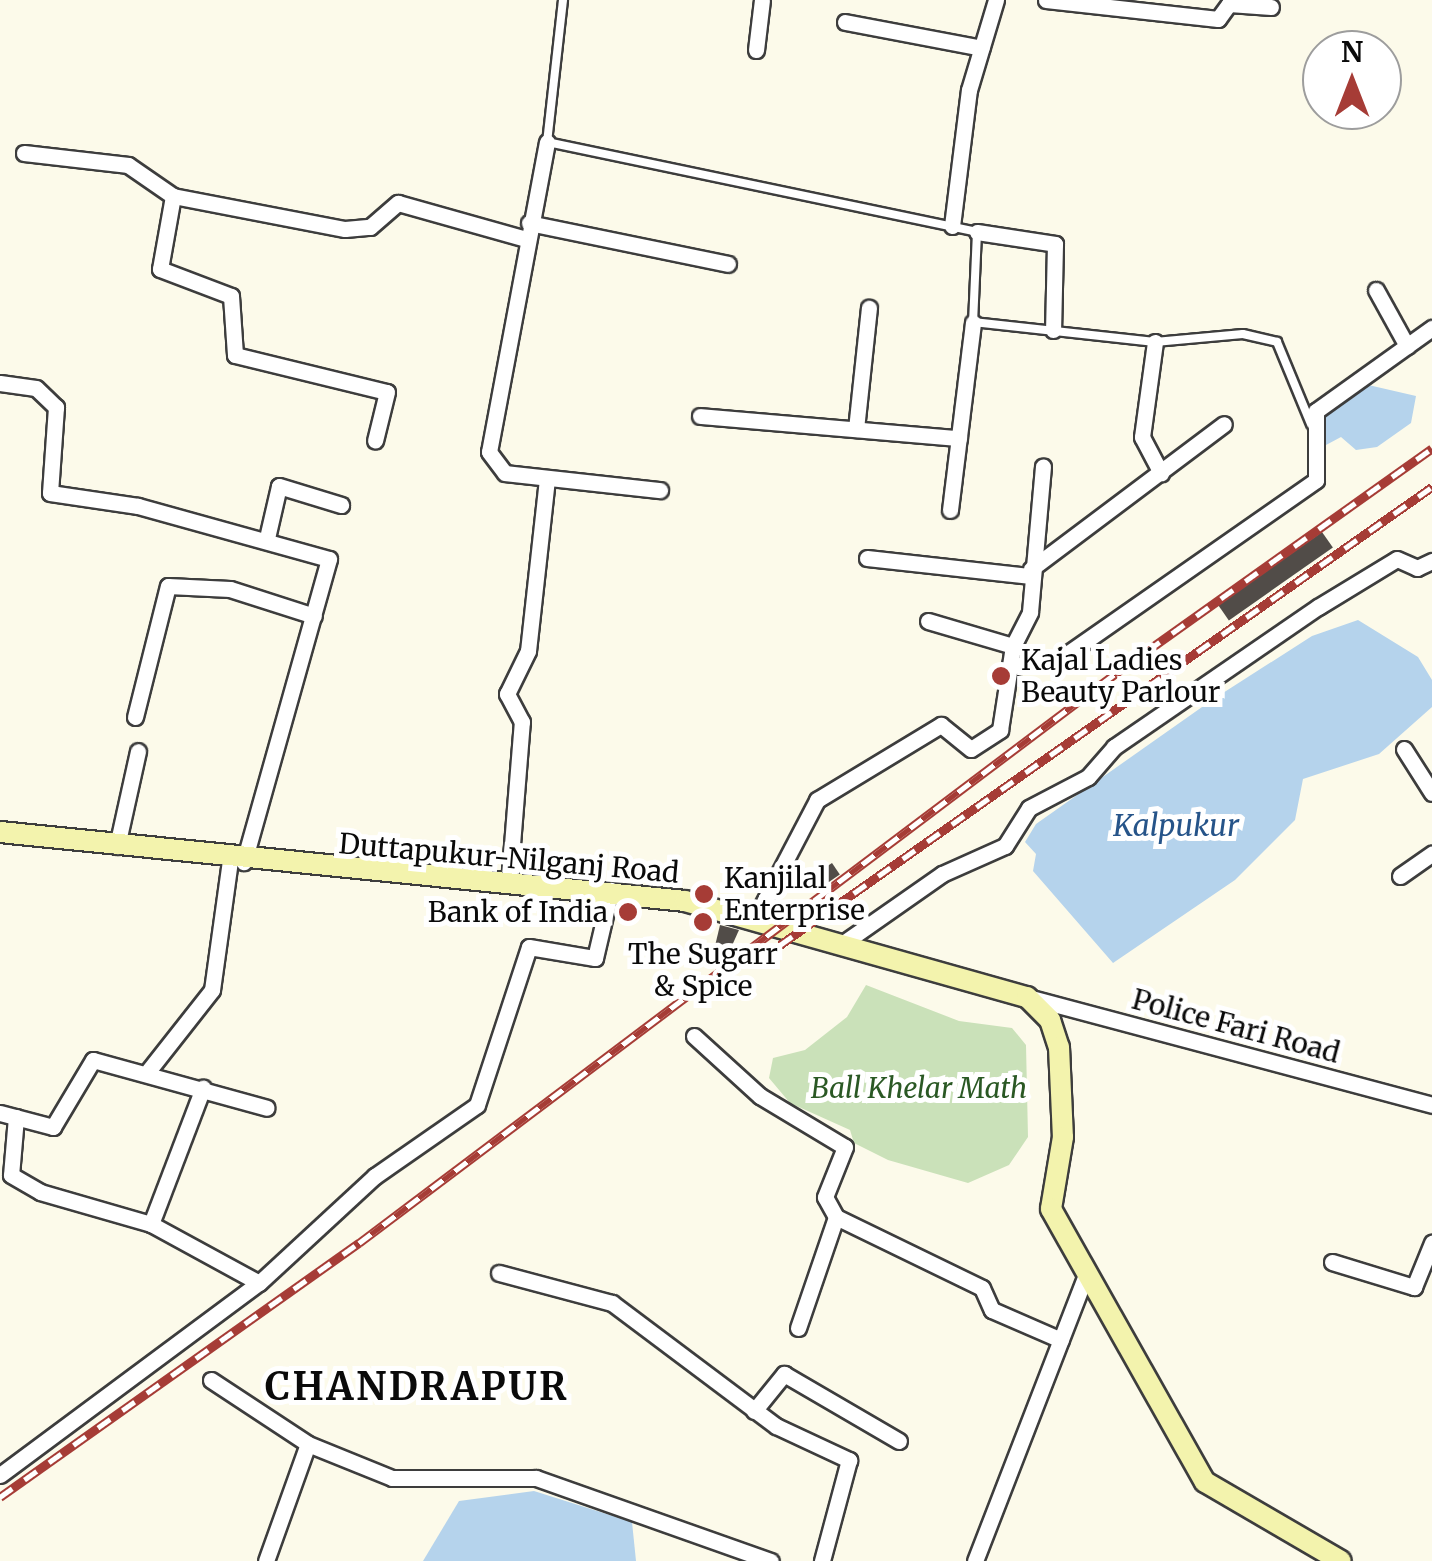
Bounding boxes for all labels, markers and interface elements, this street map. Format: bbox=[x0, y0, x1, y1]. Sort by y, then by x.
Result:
north arrow bbox=[1302, 30, 1402, 130]
text: N bbox=[1341, 34, 1363, 70]
place label: Kajal Ladies Beauty Parlour bbox=[1021, 643, 1220, 709]
marker: Kajal Ladies Beauty Parlour bbox=[990, 665, 1012, 687]
water label: Kalpukur bbox=[1113, 807, 1239, 843]
street label: Duttapukur-Nilganj Road bbox=[338, 826, 680, 890]
place label: Kanjilal Enterprise bbox=[724, 861, 865, 927]
marker: Kanjilal Enterprise bbox=[693, 883, 715, 905]
place label: Bank of India bbox=[428, 895, 608, 929]
marker: Bank of India bbox=[617, 901, 639, 923]
marker: The Sugarr & Spice bbox=[692, 911, 714, 933]
place label: The Sugarr & Spice bbox=[628, 937, 778, 1003]
street label: Police Fari Road bbox=[1128, 982, 1344, 1070]
park label: Ball Khelar Math bbox=[811, 1071, 1027, 1105]
district label: CHANDRAPUR bbox=[265, 1364, 569, 1410]

